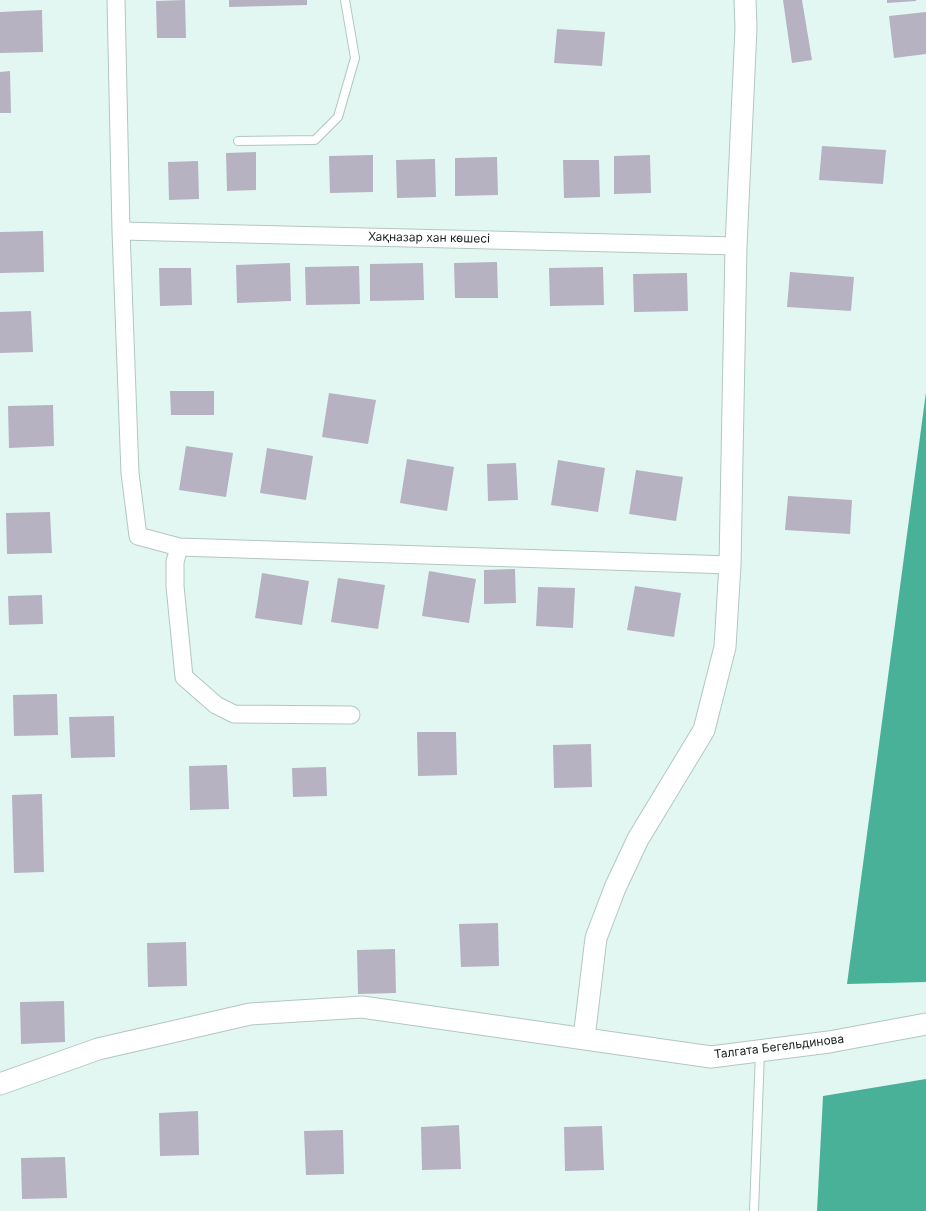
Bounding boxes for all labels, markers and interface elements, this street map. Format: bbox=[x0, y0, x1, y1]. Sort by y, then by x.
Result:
street label: Хақназар хан көшесі bbox=[368, 230, 490, 246]
street label: Талгата Бегельдинова bbox=[713, 1032, 845, 1062]

